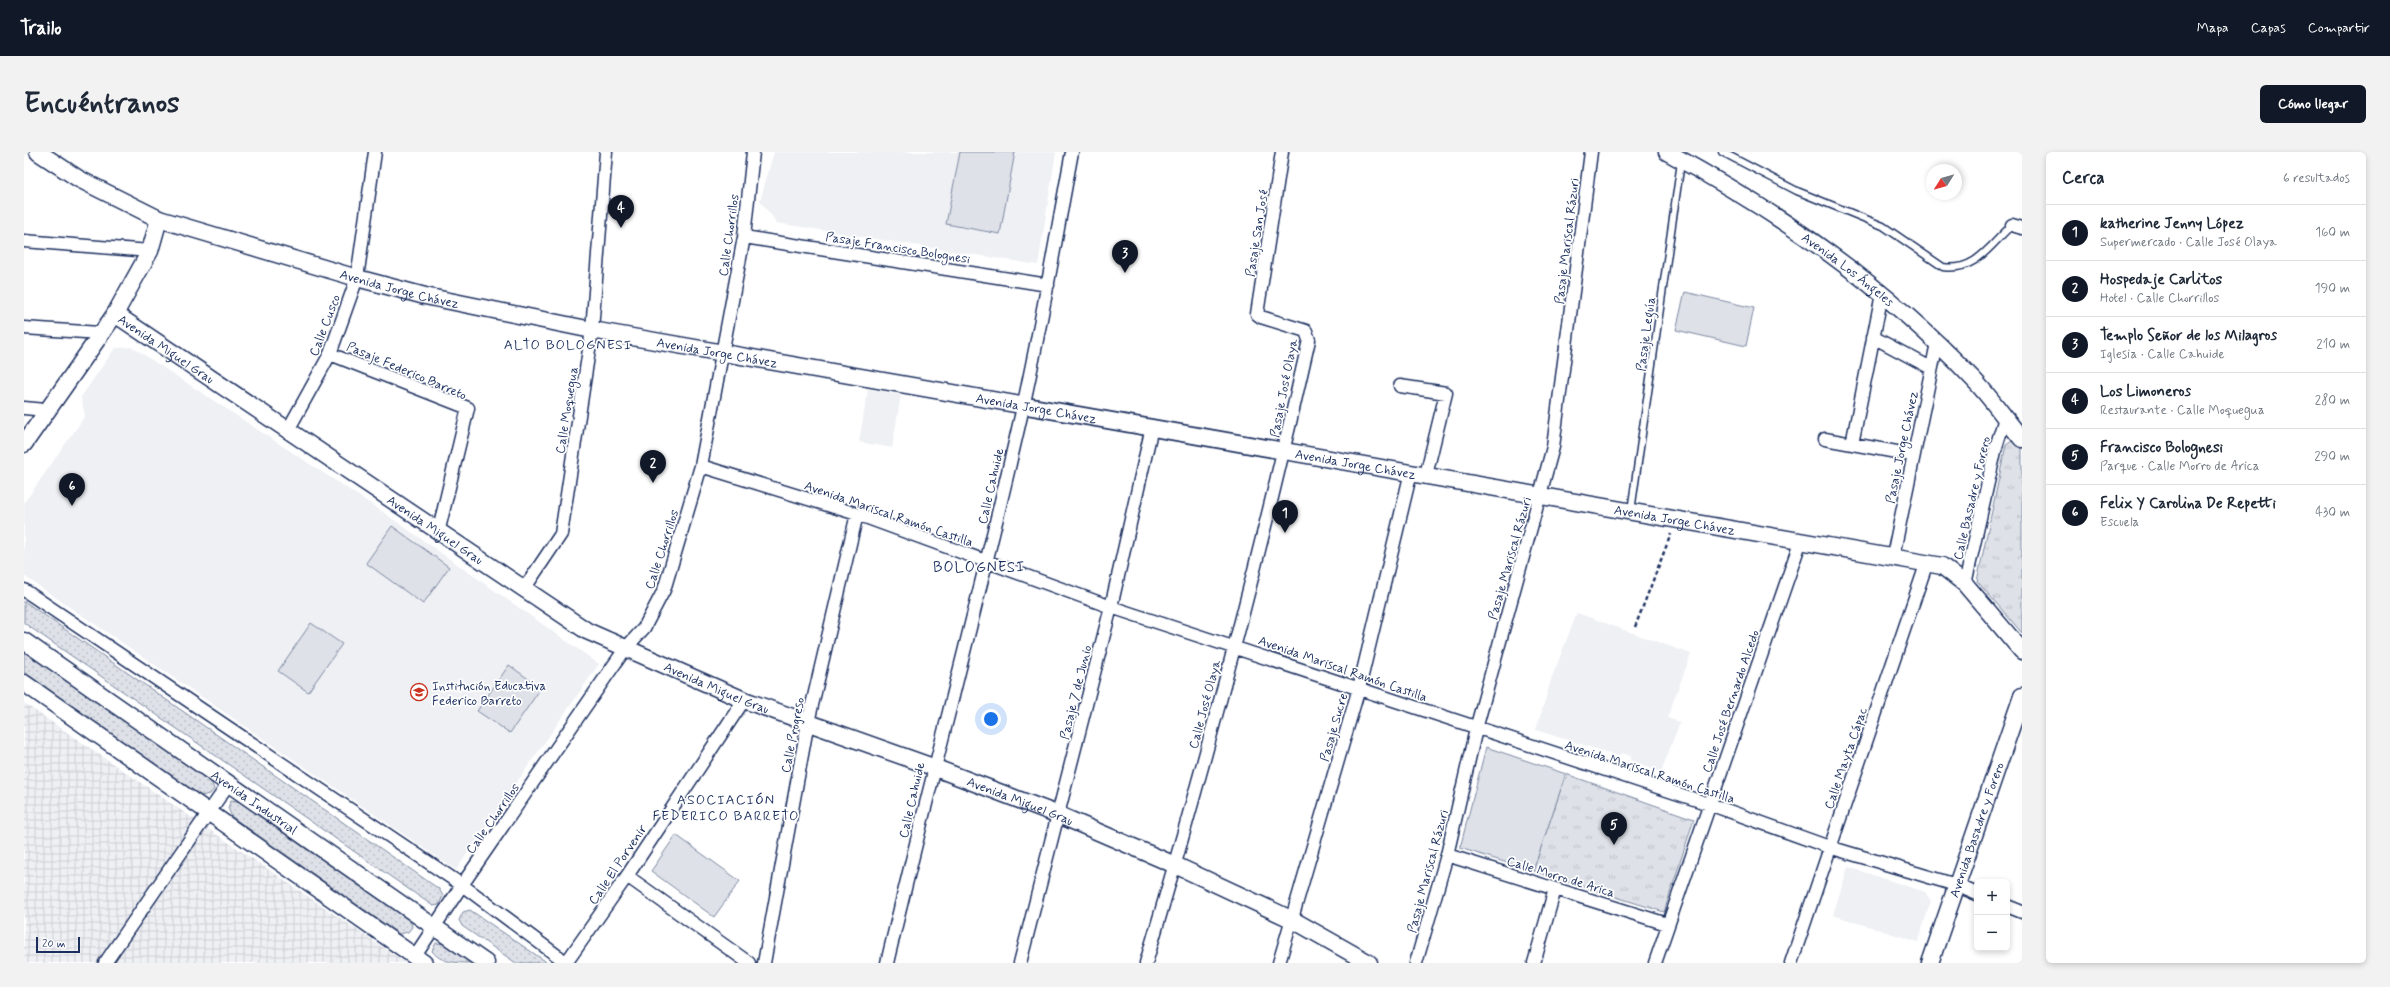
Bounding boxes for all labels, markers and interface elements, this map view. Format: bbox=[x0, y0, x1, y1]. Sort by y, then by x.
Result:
text: Trailo bbox=[20, 16, 62, 41]
text: Mapa bbox=[2197, 19, 2229, 37]
text: Capas bbox=[2251, 19, 2286, 37]
text: Compartir bbox=[2308, 19, 2370, 37]
button: Cómo llegar bbox=[2260, 85, 2366, 123]
text: Encuéntranos bbox=[24, 86, 180, 123]
north arrow bbox=[1926, 164, 1962, 200]
text: Cerca bbox=[2062, 167, 2105, 189]
text: 6 resultados bbox=[2283, 170, 2350, 187]
street label: Pasaje Mariscal Rázuri bbox=[1551, 177, 1584, 305]
street label: Pasaje San José bbox=[1242, 188, 1273, 278]
street label: Calle Chorrillos bbox=[715, 193, 744, 277]
pin: 4 bbox=[608, 195, 634, 228]
text: katherine Jenny López bbox=[2100, 214, 2244, 234]
text: 1 bbox=[2072, 224, 2078, 241]
text: 160 m bbox=[2315, 224, 2350, 241]
street label: Pasaje Francisco Bolognesi bbox=[824, 229, 971, 269]
street label: Avenida Los Ángeles bbox=[1798, 230, 1897, 311]
text: Supermercado · Calle José Olaya bbox=[2100, 234, 2277, 251]
pin: 3 bbox=[1112, 240, 1138, 273]
street label: Avenida Jorge Chávez bbox=[338, 266, 460, 313]
text: Hospedaje Carlitos bbox=[2100, 270, 2222, 290]
text: 2 bbox=[2072, 280, 2078, 297]
text: 190 m bbox=[2315, 280, 2350, 297]
text: Hotel · Calle Chorrillos bbox=[2100, 290, 2219, 307]
street label: Calle Cusco bbox=[306, 292, 345, 359]
street label: Pasaje Leguía bbox=[1633, 296, 1662, 373]
street label: Avenida Miguel Grau bbox=[114, 311, 218, 389]
text: Templo Señor de los Milagros bbox=[2100, 326, 2277, 346]
street label: Avenida Jorge Chávez bbox=[655, 334, 779, 372]
district label: ALTO BOLOGNESI bbox=[504, 336, 632, 354]
text: 3 bbox=[2072, 336, 2078, 353]
text: 210 m bbox=[2316, 336, 2350, 353]
street label: Pasaje José Olaya bbox=[1267, 337, 1302, 439]
street label: Pasaje Federico Barreto bbox=[344, 338, 470, 405]
text: Iglesia · Calle Cahuide bbox=[2100, 346, 2225, 363]
street label: Calle Moquegua bbox=[552, 365, 584, 455]
text: Los Limoneros bbox=[2100, 382, 2191, 402]
street label: Avenida Jorge Chávez bbox=[974, 390, 1098, 428]
street label: Pasaje Jorge Chávez bbox=[1882, 390, 1924, 505]
text: 4 bbox=[2071, 392, 2079, 409]
text: 280 m bbox=[2315, 392, 2350, 409]
text: Restaurante · Calle Moquegua bbox=[2100, 402, 2265, 419]
street label: Calle Basadre y Forero bbox=[1950, 435, 1995, 562]
text: Francisco Bolognesi bbox=[2100, 438, 2223, 458]
street label: Avenida Jorge Chávez bbox=[1294, 446, 1417, 484]
street label: Calle Cahuide bbox=[974, 447, 1008, 526]
text: 5 bbox=[2071, 448, 2079, 465]
text: 290 m bbox=[2314, 448, 2350, 465]
pin: 2 bbox=[640, 450, 666, 483]
text: Parque · Calle Morro de Arica bbox=[2100, 458, 2259, 475]
pin: 6 bbox=[59, 473, 85, 506]
street label: Avenida Mariscal Ramón Castilla bbox=[802, 477, 975, 551]
street label: Avenida Miguel Grau bbox=[383, 492, 486, 569]
text: Felix Y Carolina De Repetti bbox=[2100, 494, 2276, 514]
street label: Pasaje Mariscal Rázuri bbox=[1485, 495, 1536, 622]
pin: 1 bbox=[1272, 500, 1298, 533]
street label: Avenida Jorge Chávez bbox=[1613, 502, 1736, 540]
text: 6 bbox=[2072, 504, 2078, 521]
text: 430 m bbox=[2315, 504, 2350, 521]
street label: Calle Chorrillos bbox=[642, 507, 683, 591]
text: Escuela bbox=[2100, 514, 2139, 531]
district label: BOLOGNESI bbox=[933, 558, 1025, 578]
street label: Calle José Bernardo Alcedo bbox=[1699, 628, 1764, 775]
street label: Avenida Mariscal Ramón Castilla bbox=[1256, 632, 1429, 706]
street label: Pasaje 7 de Junio bbox=[1057, 643, 1097, 741]
street label: Calle José Olaya bbox=[1185, 658, 1226, 751]
street label: Avenida Miguel Grau bbox=[661, 659, 772, 718]
place label: Institución Educativa Federico Barreto bbox=[432, 678, 546, 710]
school or university icon: Institución Educativa Federico Barreto bbox=[409, 682, 429, 702]
street label: Pasaje Sucre bbox=[1317, 691, 1352, 764]
street label: Calle Progreso bbox=[778, 696, 809, 775]
street label: Calle Mayta Cápac bbox=[1821, 705, 1872, 812]
your location bbox=[981, 709, 1001, 729]
street label: Avenida Mariscal Ramón Castilla bbox=[1562, 737, 1737, 808]
street label: Avenida Basadre y Forero bbox=[1946, 760, 2008, 900]
street label: Calle Cahuide bbox=[895, 761, 929, 840]
street label: Avenida Industrial bbox=[207, 767, 300, 839]
street label: Avenida Miguel Grau bbox=[964, 774, 1076, 830]
street label: Calle Chorrillos bbox=[463, 780, 524, 858]
district label: ASOCIACIÓN FEDERICO BARRETO bbox=[652, 791, 800, 825]
street label: Pasaje Mariscal Rázuri bbox=[1404, 808, 1453, 935]
pin: 5 bbox=[1601, 812, 1627, 845]
street label: Calle El Porvenir bbox=[585, 821, 652, 908]
street label: Calle Morro de Arica bbox=[1505, 853, 1617, 902]
map controls bbox=[1974, 879, 2010, 951]
button: + bbox=[1974, 879, 2010, 915]
button: − bbox=[1974, 915, 2010, 951]
scale bar bbox=[36, 935, 80, 954]
text: 20 m bbox=[42, 937, 65, 951]

